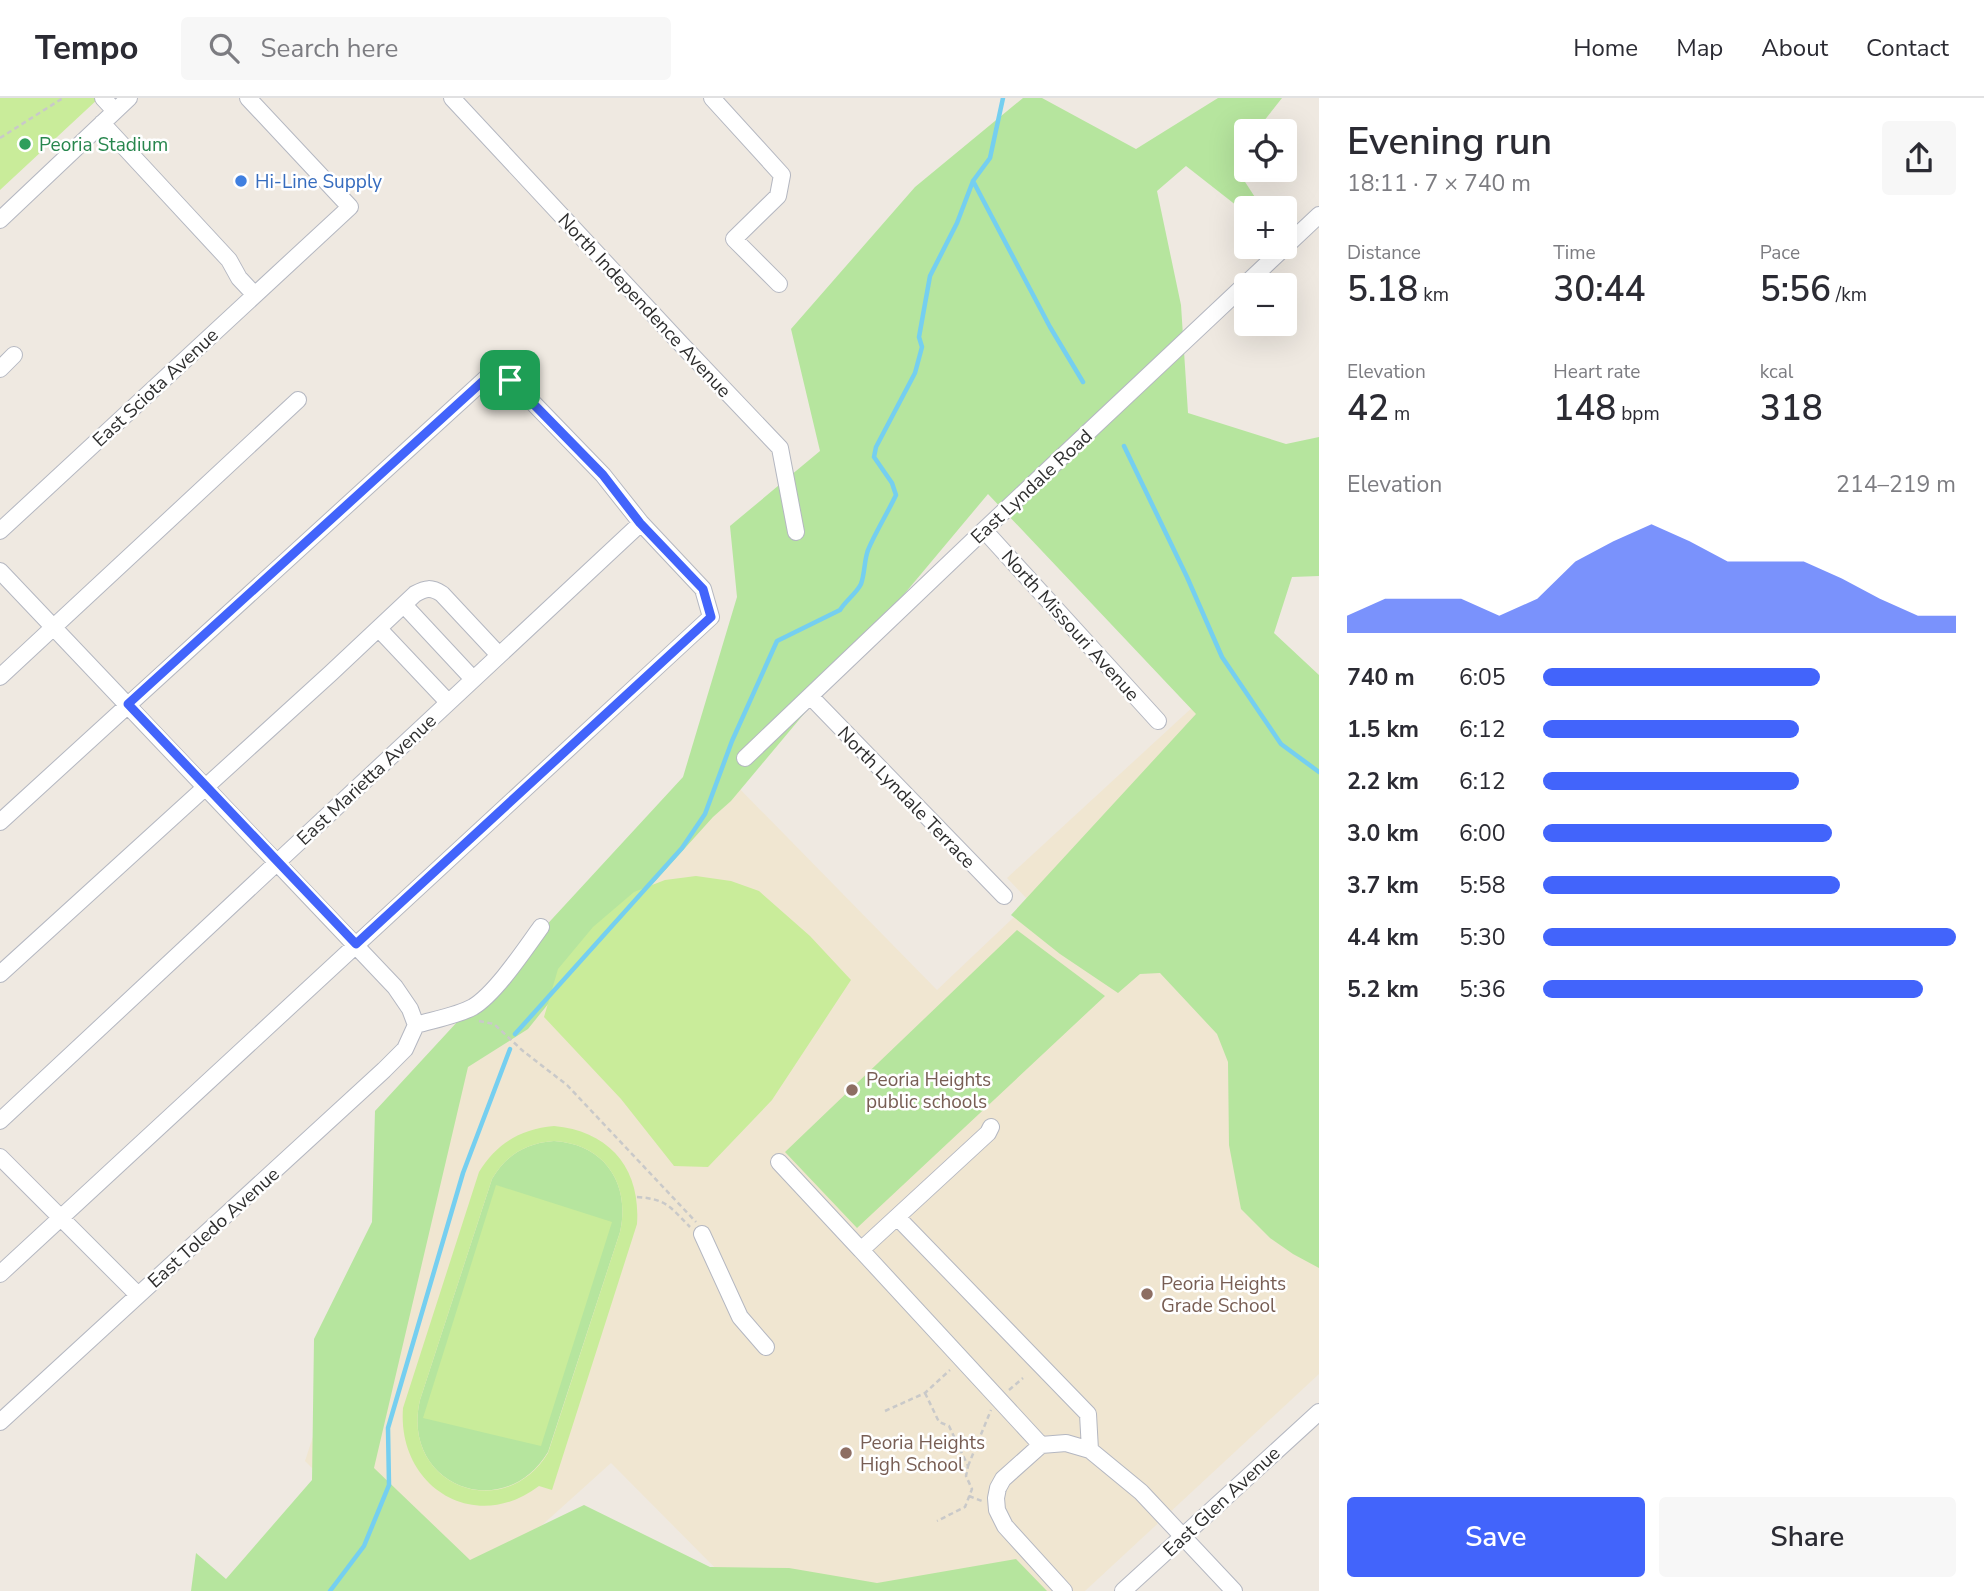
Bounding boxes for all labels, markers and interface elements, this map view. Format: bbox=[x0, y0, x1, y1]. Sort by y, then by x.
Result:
search box bbox=[181, 17, 671, 80]
text: Tempo bbox=[35, 26, 139, 71]
icon: search bbox=[205, 29, 243, 67]
text: Search here bbox=[261, 31, 398, 66]
text: Home bbox=[1573, 32, 1638, 64]
text: Map bbox=[1676, 32, 1723, 64]
text: About bbox=[1761, 32, 1828, 64]
text: Contact bbox=[1866, 32, 1949, 64]
text: Evening run bbox=[1347, 116, 1552, 167]
map controls bbox=[1234, 119, 1297, 336]
button: locate bbox=[1234, 119, 1297, 182]
button: share bbox=[1882, 121, 1956, 195]
place label: Peoria Stadium bbox=[39, 132, 168, 158]
marker: Peoria Stadium bbox=[17, 136, 33, 152]
text: 18:11 · 7 × 740 m bbox=[1347, 168, 1531, 199]
place label: Hi-Line Supply bbox=[255, 169, 382, 195]
marker: Hi-Line Supply bbox=[233, 173, 249, 189]
button: + bbox=[1234, 196, 1297, 259]
street label: North Independence Avenue bbox=[552, 208, 737, 404]
text: Distance bbox=[1347, 240, 1421, 266]
text: Time bbox=[1553, 240, 1596, 266]
text: Pace bbox=[1760, 240, 1800, 266]
text: 5.18 bbox=[1347, 266, 1418, 313]
text: 30:44 bbox=[1553, 266, 1646, 313]
text: 5:56 bbox=[1760, 266, 1831, 313]
button: − bbox=[1234, 273, 1297, 336]
text: km bbox=[1418, 282, 1449, 308]
text: /km bbox=[1831, 282, 1867, 308]
street label: East Sciota Avenue bbox=[87, 323, 224, 453]
pin bbox=[480, 350, 540, 410]
text: Elevation bbox=[1347, 359, 1426, 385]
text: Heart rate bbox=[1553, 359, 1640, 385]
text: kcal bbox=[1760, 359, 1793, 385]
icon: arrive bbox=[491, 361, 529, 399]
text: 42 bbox=[1347, 385, 1389, 432]
text: 148 bbox=[1553, 385, 1616, 432]
text: 318 bbox=[1760, 385, 1823, 432]
text: m bbox=[1389, 401, 1410, 427]
text: bpm bbox=[1616, 401, 1660, 427]
street label: East Lyndale Road bbox=[965, 424, 1098, 550]
text: Elevation bbox=[1347, 469, 1442, 500]
text: 214–219 m bbox=[1836, 469, 1956, 500]
street label: North Missouri Avenue bbox=[995, 544, 1145, 707]
text: 740 m bbox=[1347, 662, 1415, 693]
text: 6:05 bbox=[1459, 662, 1506, 693]
street label: East Marietta Avenue bbox=[291, 708, 442, 851]
text: 1.5 km bbox=[1347, 714, 1419, 745]
text: 6:12 bbox=[1459, 714, 1506, 745]
street label: North Lyndale Terrace bbox=[831, 721, 981, 874]
text: 2.2 km bbox=[1347, 766, 1419, 797]
text: 6:12 bbox=[1459, 766, 1506, 797]
text: 3.0 km bbox=[1347, 818, 1419, 849]
text: 6:00 bbox=[1459, 818, 1506, 849]
text: 3.7 km bbox=[1347, 870, 1419, 901]
text: 5:58 bbox=[1459, 870, 1506, 901]
text: 4.4 km bbox=[1347, 922, 1419, 953]
text: 5:30 bbox=[1459, 922, 1506, 953]
text: 5.2 km bbox=[1347, 974, 1419, 1005]
text: 5:36 bbox=[1459, 974, 1506, 1005]
place label: Peoria Heights public schools bbox=[866, 1067, 991, 1115]
marker: Peoria Heights public schools bbox=[844, 1082, 860, 1098]
street label: East Toledo Avenue bbox=[142, 1162, 285, 1294]
place label: Peoria Heights Grade School bbox=[1161, 1271, 1286, 1319]
marker: Peoria Heights Grade School bbox=[1139, 1286, 1155, 1302]
place label: Peoria Heights High School bbox=[860, 1430, 985, 1478]
street label: East Glen Avenue bbox=[1157, 1441, 1286, 1563]
marker: Peoria Heights High School bbox=[838, 1445, 854, 1461]
button: Save bbox=[1347, 1497, 1645, 1577]
button: Share bbox=[1659, 1497, 1956, 1577]

